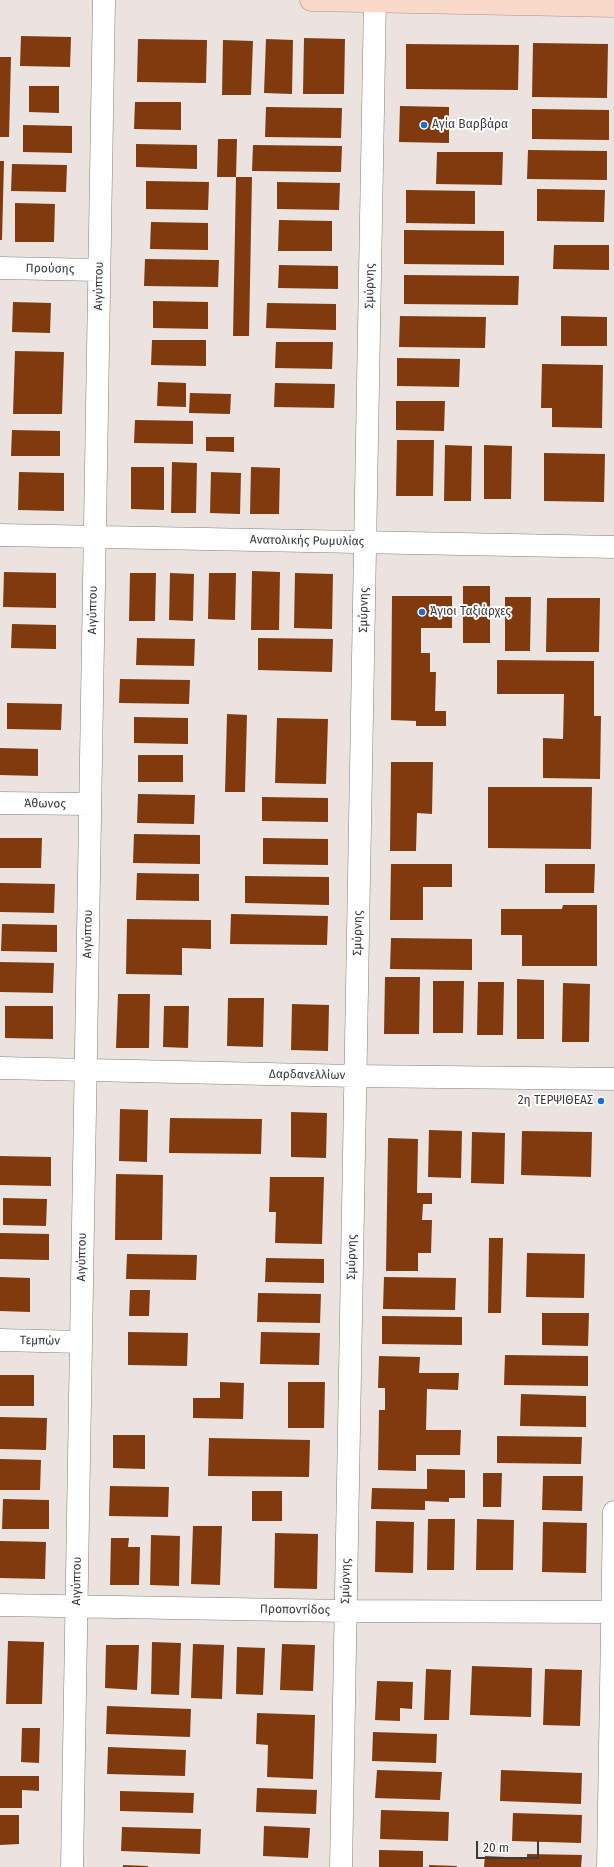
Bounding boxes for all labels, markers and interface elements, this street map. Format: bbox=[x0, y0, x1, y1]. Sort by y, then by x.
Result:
place label: Αγία Βαρβάρα bbox=[432, 118, 508, 132]
marker: Αγία Βαρβάρα bbox=[419, 120, 429, 130]
street label: Προύσης bbox=[26, 261, 74, 277]
street label: Αιγύπτου bbox=[91, 261, 107, 311]
street label: Σμύρνης bbox=[362, 263, 378, 309]
street label: Ανατολικής Ρωμυλίας bbox=[250, 533, 364, 549]
street label: Αιγύπτου bbox=[85, 585, 101, 635]
street label: Σμύρνης bbox=[356, 587, 372, 633]
place label: Άγιοι Ταξιάρχες bbox=[430, 605, 511, 619]
marker: Άγιοι Ταξιάρχες bbox=[417, 607, 427, 617]
street label: Άθωνος bbox=[24, 796, 66, 812]
street label: Αιγύπτου bbox=[80, 909, 96, 959]
street label: Σμύρνης bbox=[350, 910, 366, 956]
street label: Δαρδανελλίων bbox=[269, 1067, 345, 1083]
place label: 2η ΤΕΡΨΙΘΕΑΣ bbox=[518, 1094, 593, 1108]
marker: 2η ΤΕΡΨΙΘΕΑΣ bbox=[596, 1096, 606, 1106]
street label: Αιγύπτου bbox=[74, 1232, 90, 1282]
street label: Σμύρνης bbox=[344, 1234, 360, 1280]
street label: Τεμπών bbox=[20, 1333, 60, 1349]
street label: Αιγύπτου bbox=[69, 1556, 85, 1606]
street label: Σμύρνης bbox=[338, 1558, 354, 1604]
street label: Προποντίδος bbox=[260, 1602, 330, 1618]
scale bar bbox=[478, 1833, 541, 1859]
text: 20 m bbox=[483, 1841, 509, 1855]

